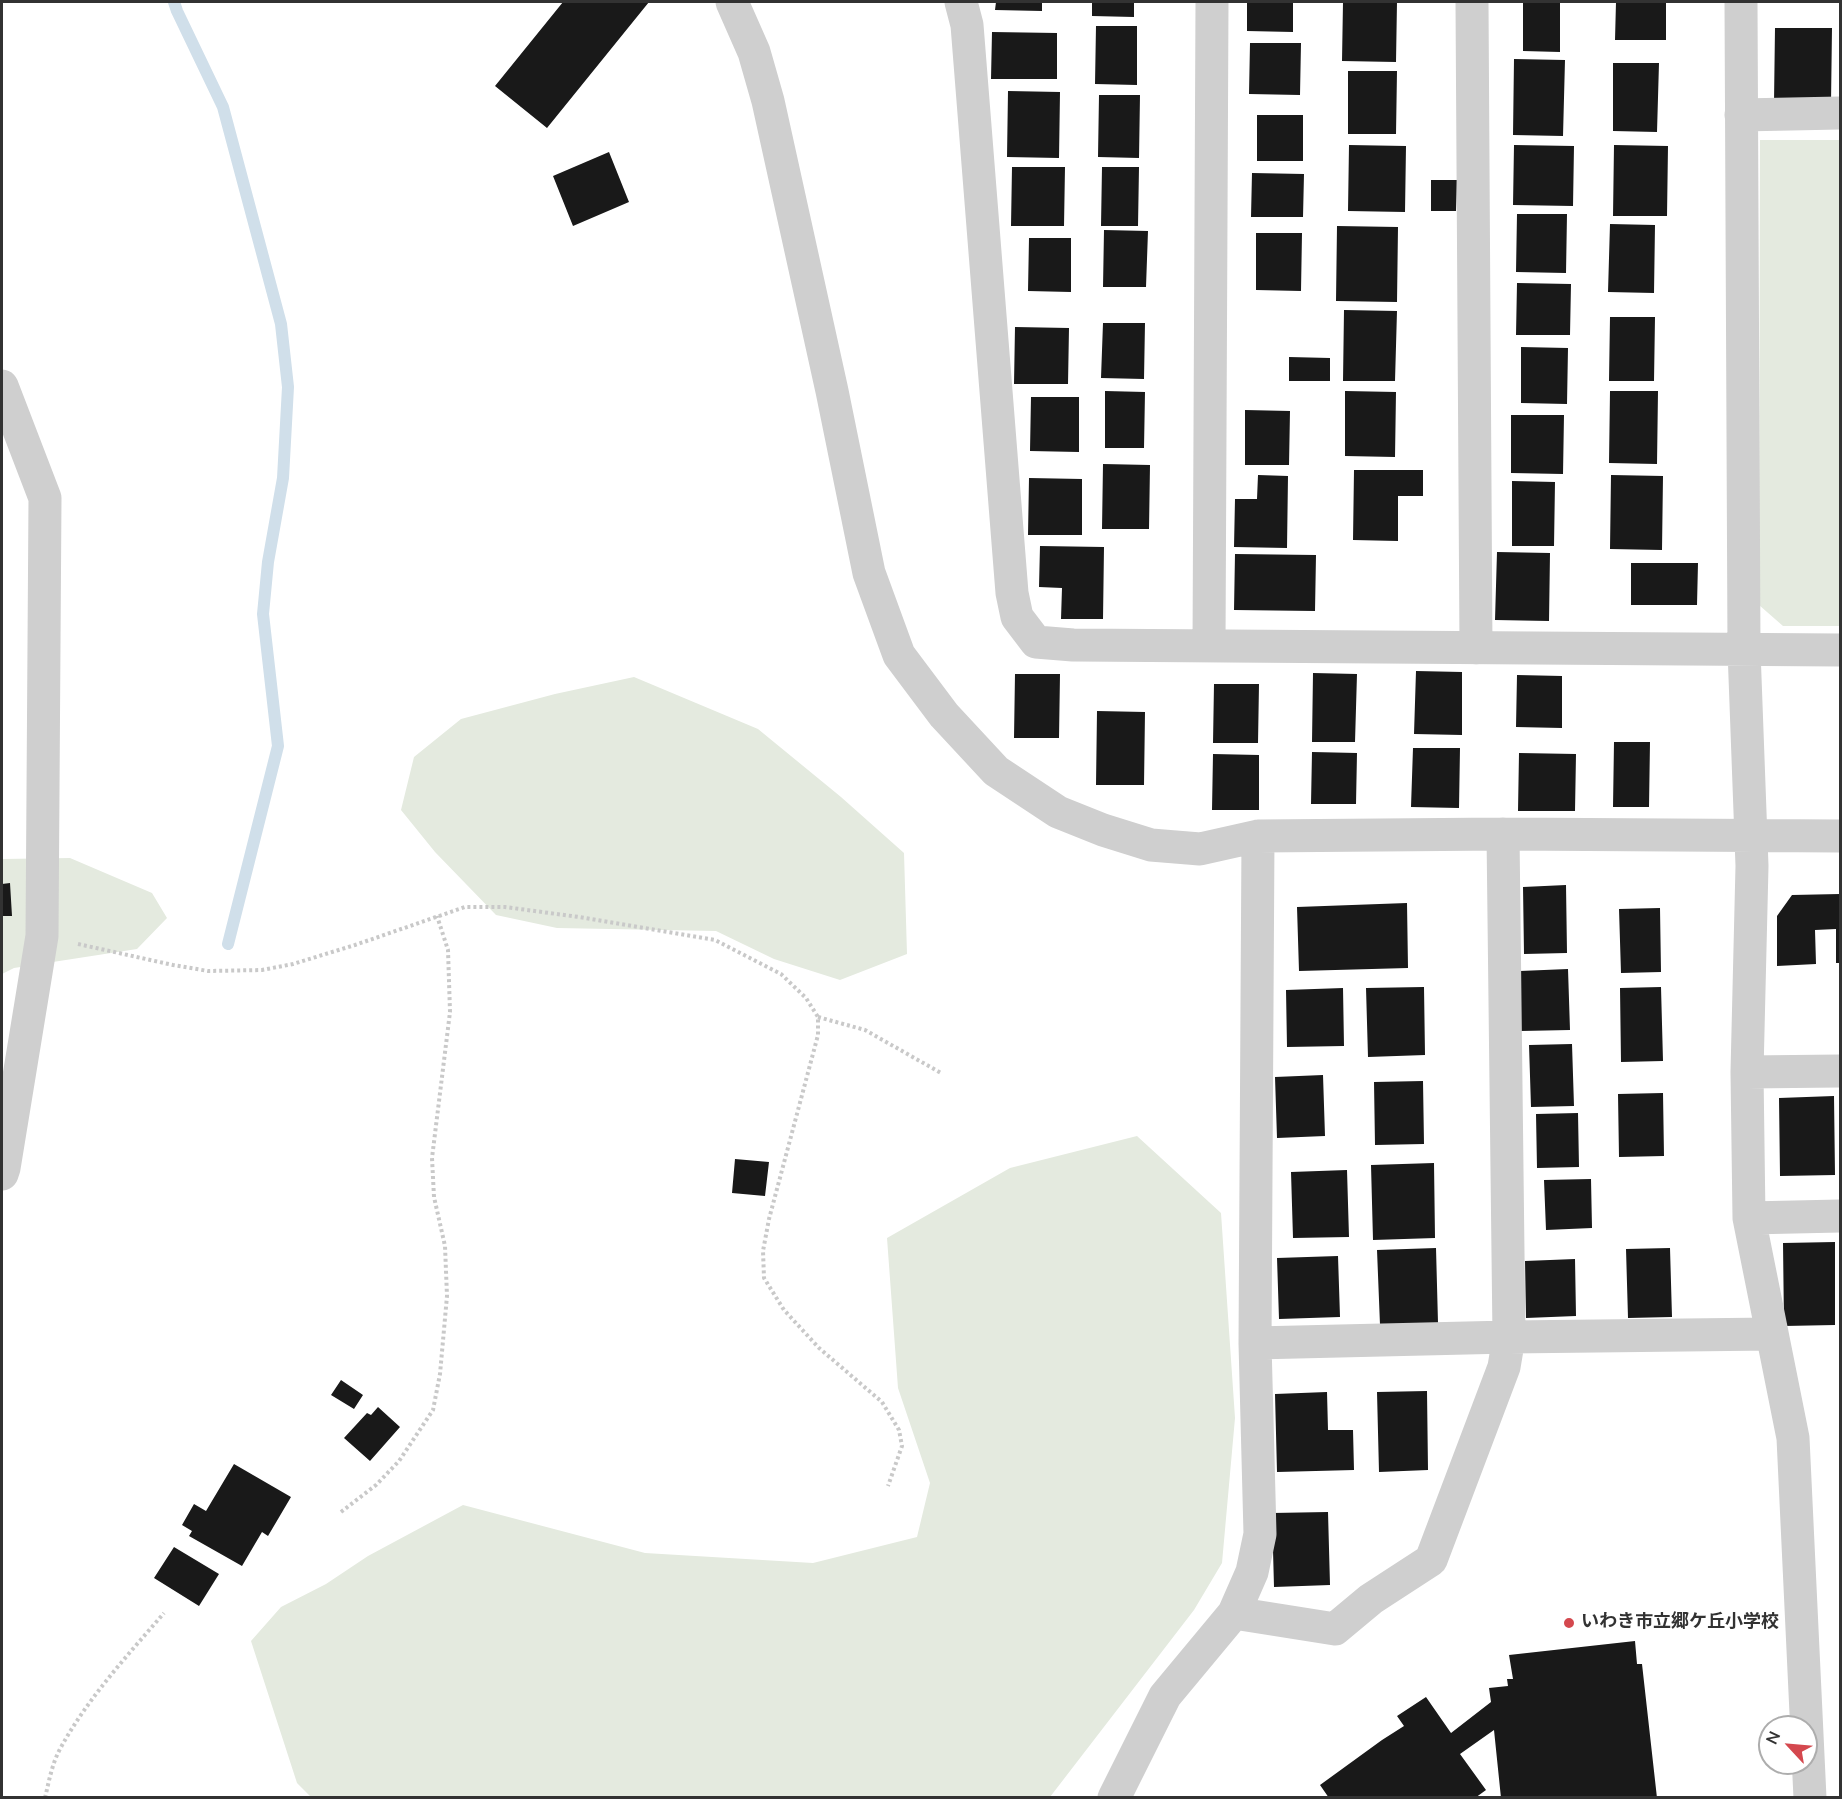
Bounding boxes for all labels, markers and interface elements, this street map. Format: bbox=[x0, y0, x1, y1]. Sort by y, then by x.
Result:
place label: いわき市立郷ケ丘小学校 bbox=[1581, 1612, 1779, 1634]
marker: いわき市立郷ケ丘小学校 bbox=[1562, 1616, 1576, 1630]
north arrow bbox=[1758, 1715, 1818, 1775]
text: N bbox=[1761, 1728, 1786, 1748]

